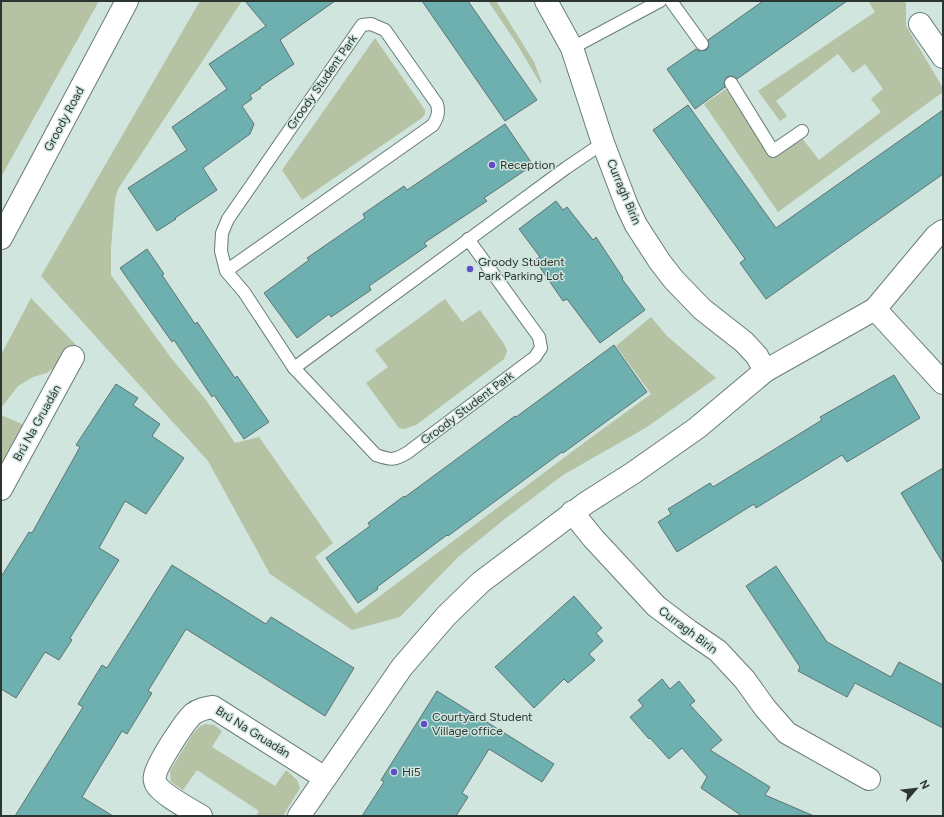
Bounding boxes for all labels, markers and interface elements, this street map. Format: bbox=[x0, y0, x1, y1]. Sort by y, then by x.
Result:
street label: Groody Student Park bbox=[284, 32, 360, 132]
street label: Groody Road bbox=[41, 84, 87, 154]
street label: Curragh Birin bbox=[604, 157, 644, 227]
place label: Reception bbox=[500, 158, 555, 172]
marker: Reception bbox=[487, 160, 497, 170]
place label: Groody Student Park Parking Lot bbox=[478, 255, 565, 283]
marker: Groody Student Park Parking Lot bbox=[465, 264, 475, 274]
street label: Groody Student Park bbox=[418, 368, 516, 447]
street label: Brú Na Gruadán bbox=[10, 382, 64, 464]
street label: Curragh Birin bbox=[656, 603, 720, 657]
street label: Brú Na Gruadán bbox=[213, 703, 293, 761]
place label: Courtyard Student Village office bbox=[432, 710, 533, 738]
marker: Courtyard Student Village office bbox=[419, 719, 429, 729]
place label: Hi5 bbox=[402, 765, 421, 779]
marker: Hi5 bbox=[389, 767, 399, 777]
north arrow bbox=[896, 769, 936, 809]
text: N bbox=[917, 778, 932, 791]

